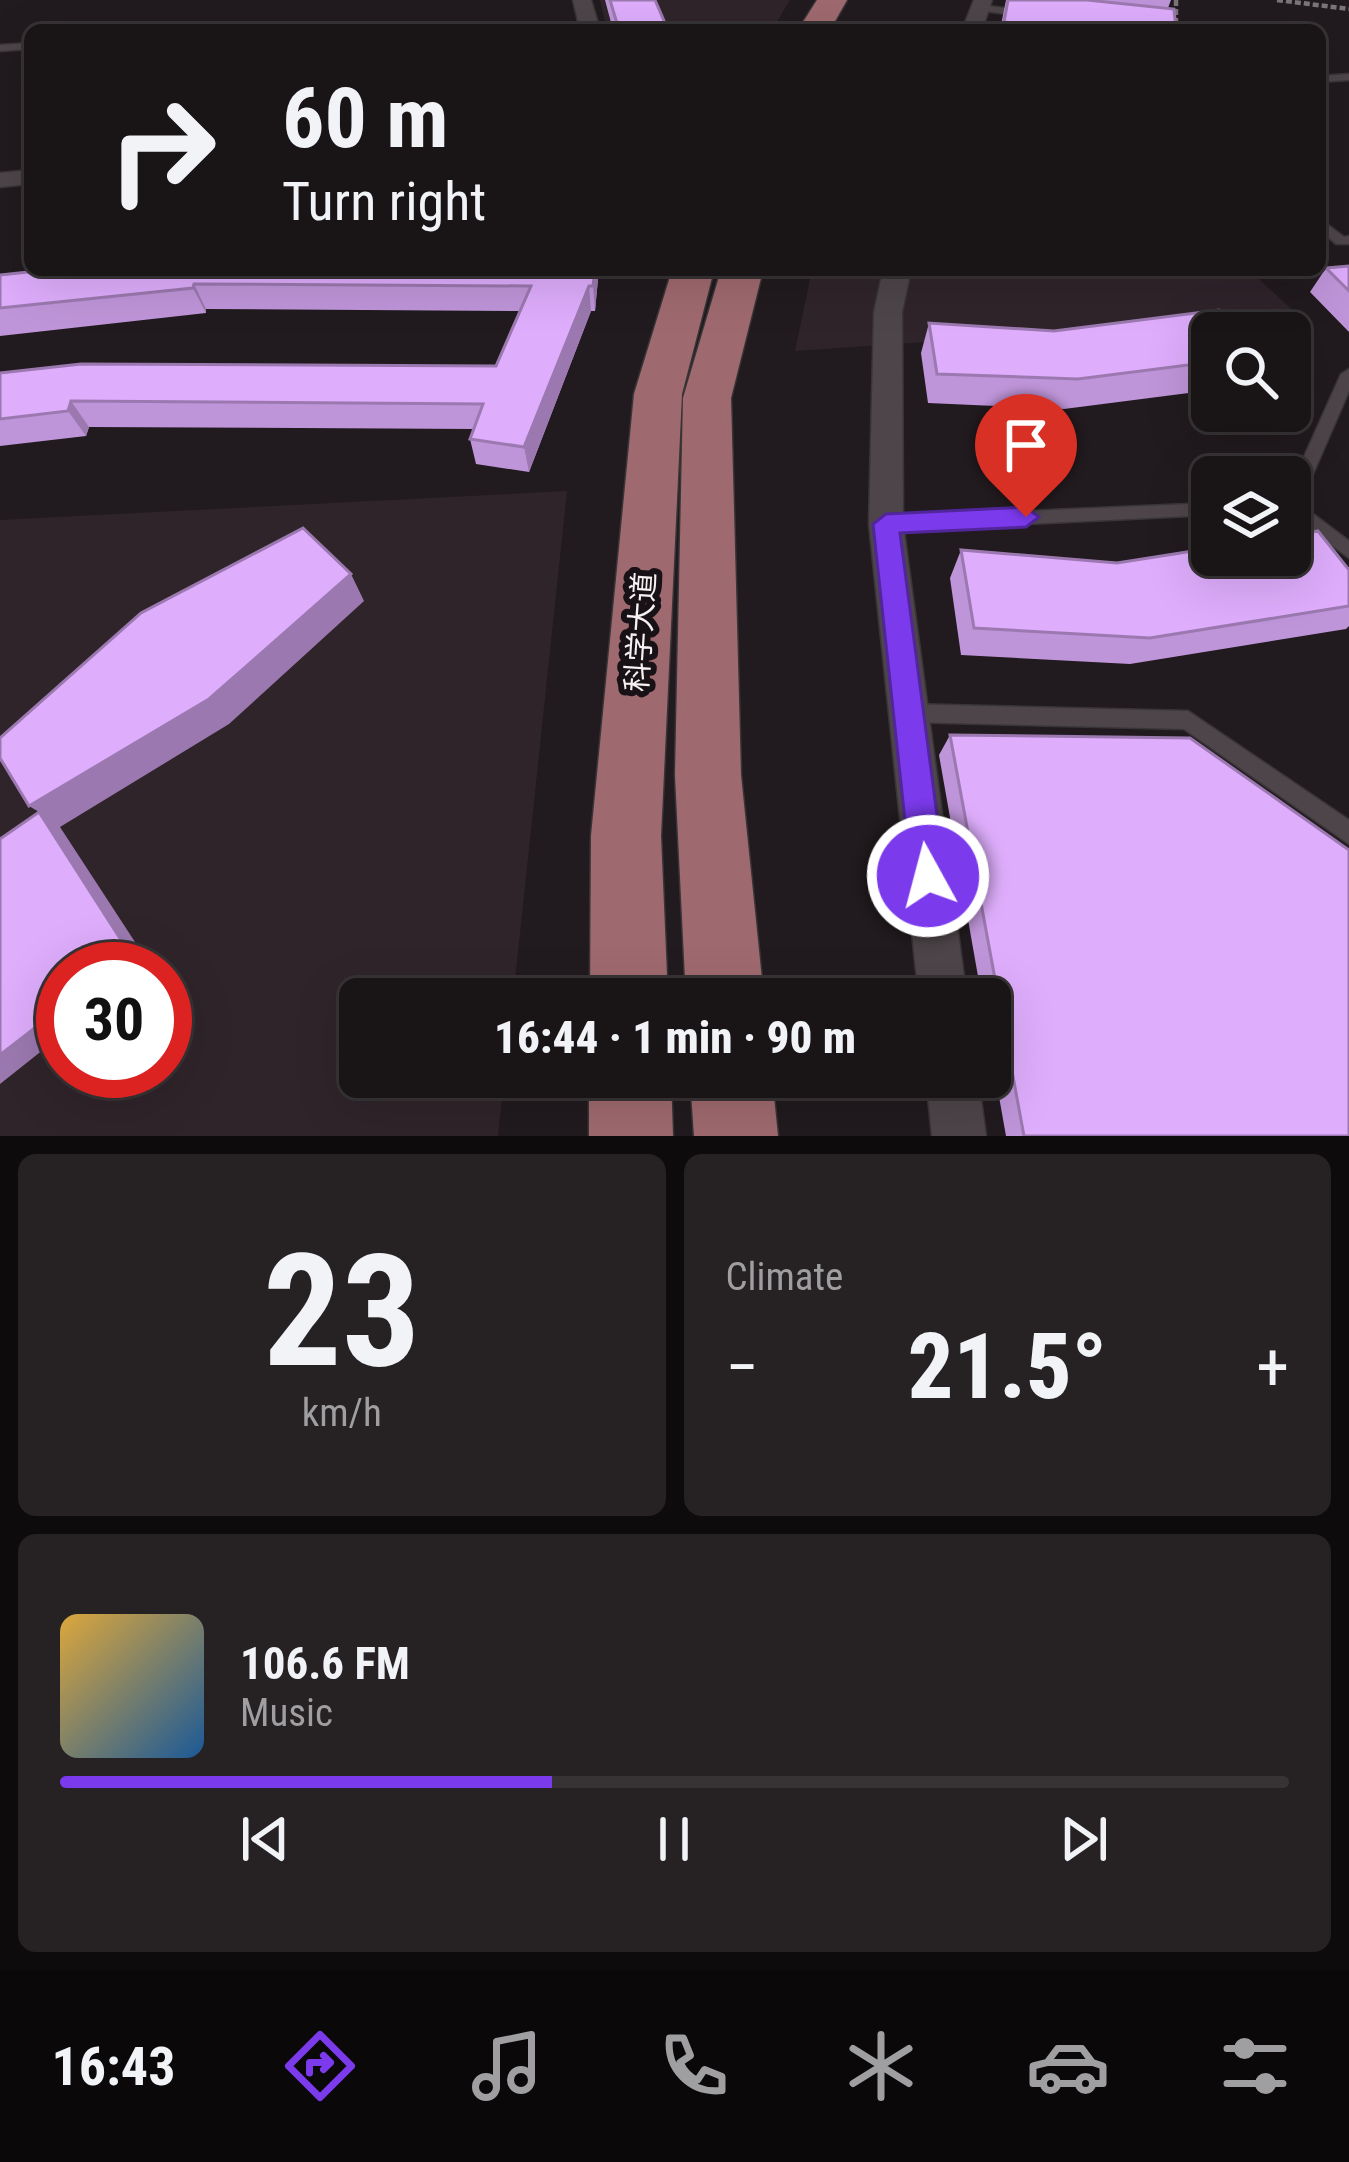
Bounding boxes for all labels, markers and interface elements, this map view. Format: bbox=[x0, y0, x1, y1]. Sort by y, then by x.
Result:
text: 60 m bbox=[282, 69, 449, 168]
icon: right bbox=[84, 72, 240, 228]
text: Turn right bbox=[282, 170, 486, 233]
map controls bbox=[1191, 312, 1311, 576]
button: search bbox=[1191, 312, 1311, 432]
pin bbox=[975, 394, 1077, 517]
icon: arrive bbox=[993, 412, 1059, 478]
button: layers bbox=[1191, 456, 1311, 576]
street label: 科学大道 bbox=[619, 571, 662, 693]
position arrow bbox=[865, 813, 991, 939]
speed limit sign: 30 bbox=[36, 942, 192, 1098]
text: 16:44 · 1 min · 90 m bbox=[494, 1011, 856, 1064]
text: 23 bbox=[263, 1220, 421, 1403]
text: Climate bbox=[726, 1254, 843, 1300]
text: 21.5° bbox=[908, 1315, 1107, 1420]
text: − bbox=[726, 1329, 759, 1406]
text: + bbox=[1256, 1329, 1289, 1406]
text: km/h bbox=[302, 1390, 382, 1436]
text: 106.6 FM bbox=[240, 1637, 410, 1690]
text: Music bbox=[240, 1690, 333, 1736]
icon: previous bbox=[232, 1806, 298, 1872]
icon: pause bbox=[641, 1806, 707, 1872]
icon: next bbox=[1051, 1806, 1117, 1872]
icon: directions bbox=[278, 2024, 362, 2108]
icon: music bbox=[465, 2024, 549, 2108]
icon: phone bbox=[652, 2024, 736, 2108]
icon: climate bbox=[839, 2024, 923, 2108]
icon: car bbox=[1026, 2024, 1110, 2108]
icon: filters bbox=[1213, 2024, 1297, 2108]
text: 16:43 bbox=[52, 2035, 175, 2098]

